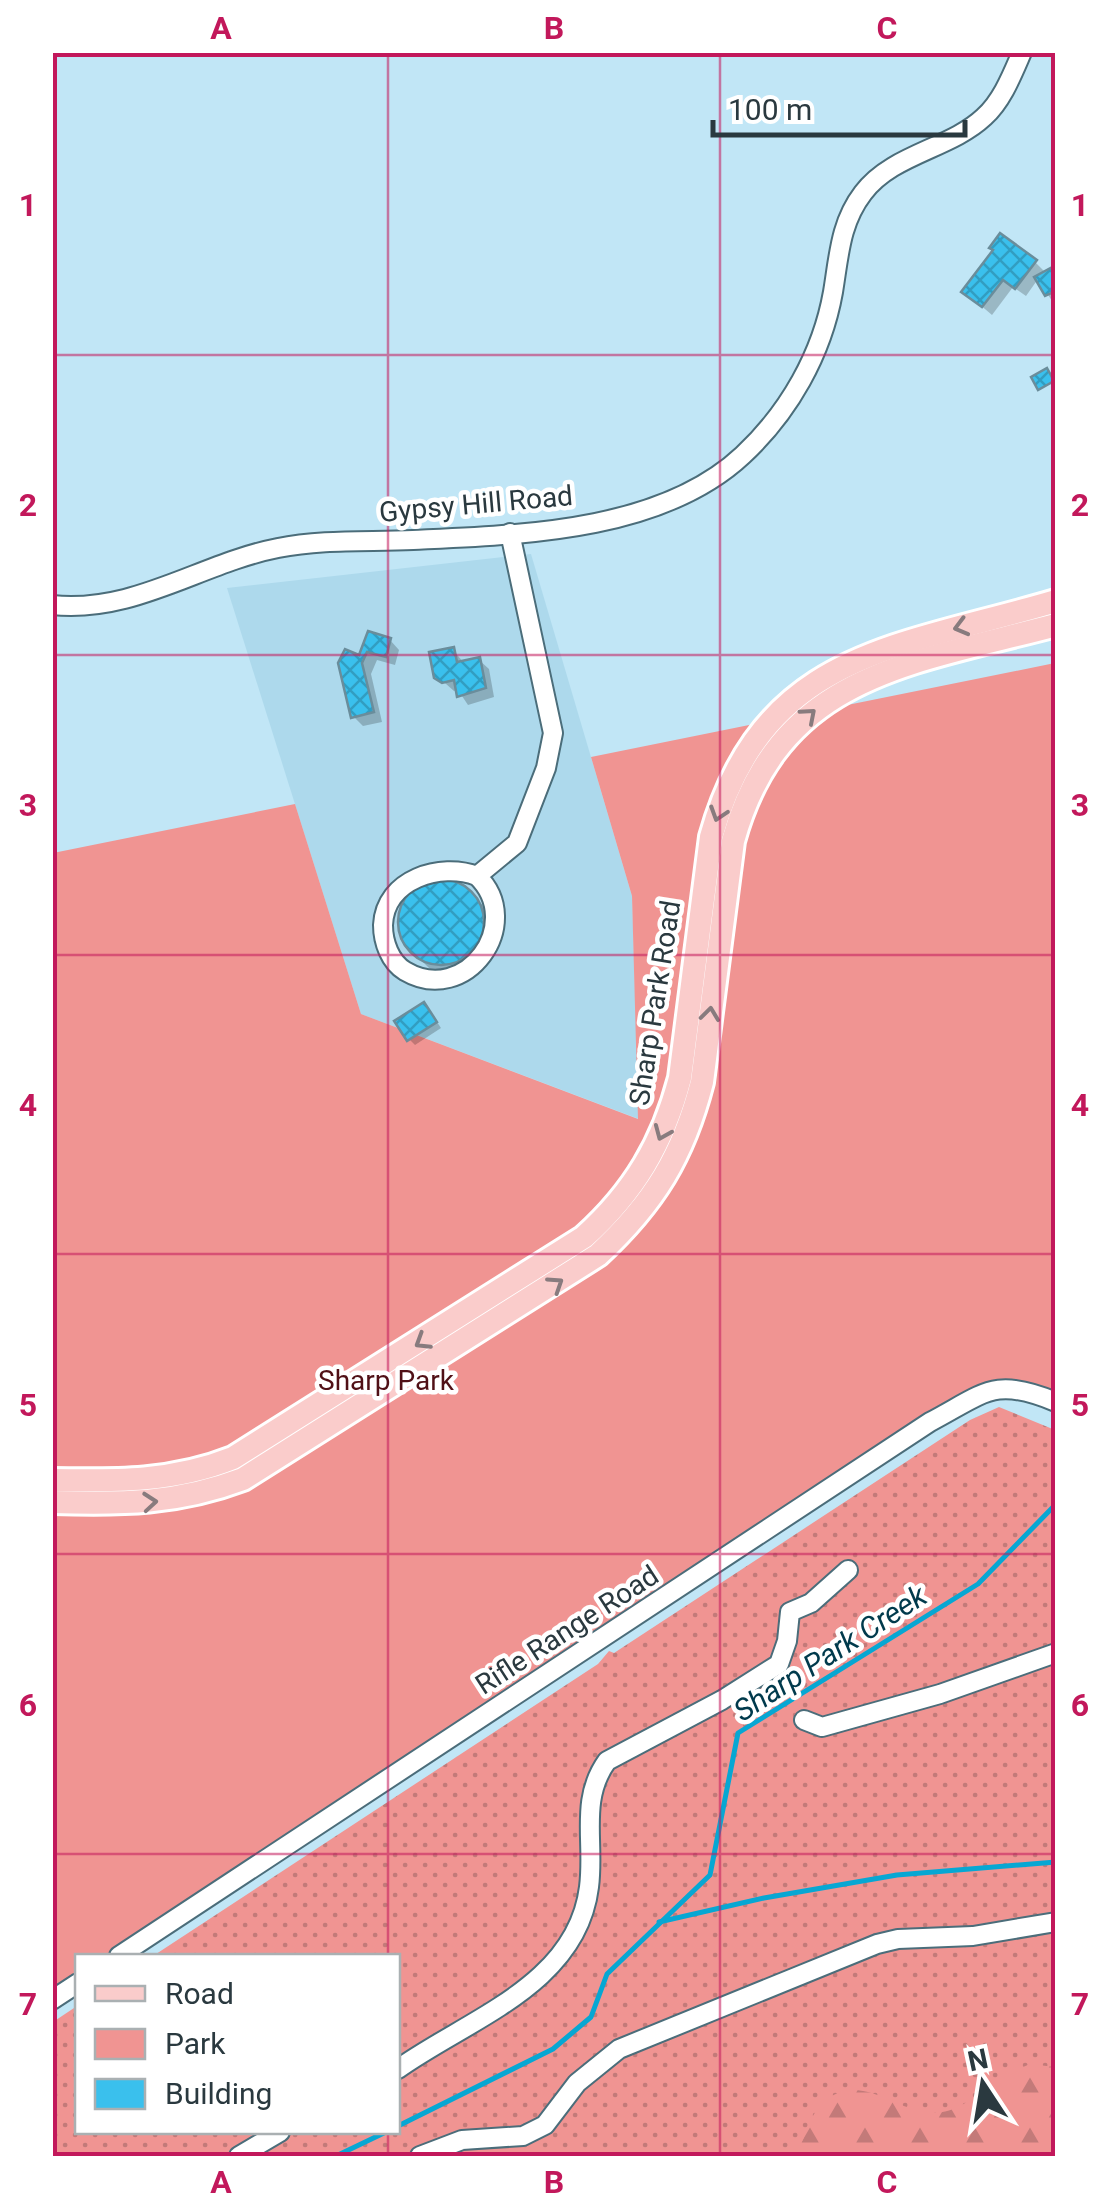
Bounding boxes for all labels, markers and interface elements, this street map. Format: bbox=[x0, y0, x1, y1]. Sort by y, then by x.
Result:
text: A bbox=[210, 9, 232, 47]
text: B bbox=[544, 9, 564, 47]
text: C bbox=[877, 9, 897, 47]
scale bar bbox=[713, 75, 966, 137]
text: 100 m bbox=[728, 92, 812, 127]
text: 1 bbox=[19, 186, 37, 224]
text: 1 bbox=[1071, 186, 1089, 224]
street label: Gypsy Hill Road bbox=[378, 479, 574, 529]
text: 2 bbox=[19, 486, 37, 524]
text: 2 bbox=[1071, 486, 1089, 524]
one-way arrow bbox=[953, 615, 970, 636]
one-way arrow bbox=[797, 708, 816, 726]
text: 3 bbox=[19, 786, 37, 824]
text: 3 bbox=[1071, 786, 1089, 824]
one-way arrow bbox=[709, 805, 730, 822]
street label: Sharp Park Road bbox=[623, 898, 687, 1108]
one-way arrow bbox=[699, 1006, 720, 1022]
text: 4 bbox=[19, 1086, 37, 1124]
text: 4 bbox=[1071, 1086, 1089, 1124]
one-way arrow bbox=[654, 1123, 674, 1141]
one-way arrow bbox=[545, 1277, 563, 1296]
one-way arrow bbox=[414, 1330, 432, 1349]
park label: Sharp Park bbox=[318, 1364, 455, 1397]
text: 5 bbox=[19, 1386, 37, 1424]
text: 5 bbox=[1071, 1386, 1089, 1424]
one-way arrow bbox=[142, 1491, 158, 1513]
street label: Rifle Range Road bbox=[469, 1559, 665, 1701]
water label: Sharp Park Creek bbox=[727, 1577, 934, 1728]
text: 6 bbox=[19, 1686, 37, 1724]
text: 6 bbox=[1071, 1686, 1089, 1724]
legend bbox=[75, 1954, 400, 2134]
text: Road bbox=[165, 1976, 234, 2011]
text: 7 bbox=[19, 1985, 37, 2023]
text: 7 bbox=[1071, 1985, 1089, 2023]
text: Park bbox=[165, 2026, 226, 2061]
north arrow bbox=[933, 2034, 1033, 2134]
text: N bbox=[965, 2042, 991, 2078]
text: Building bbox=[165, 2076, 272, 2111]
text: A bbox=[210, 2163, 232, 2201]
text: B bbox=[544, 2163, 564, 2201]
text: C bbox=[877, 2163, 897, 2201]

